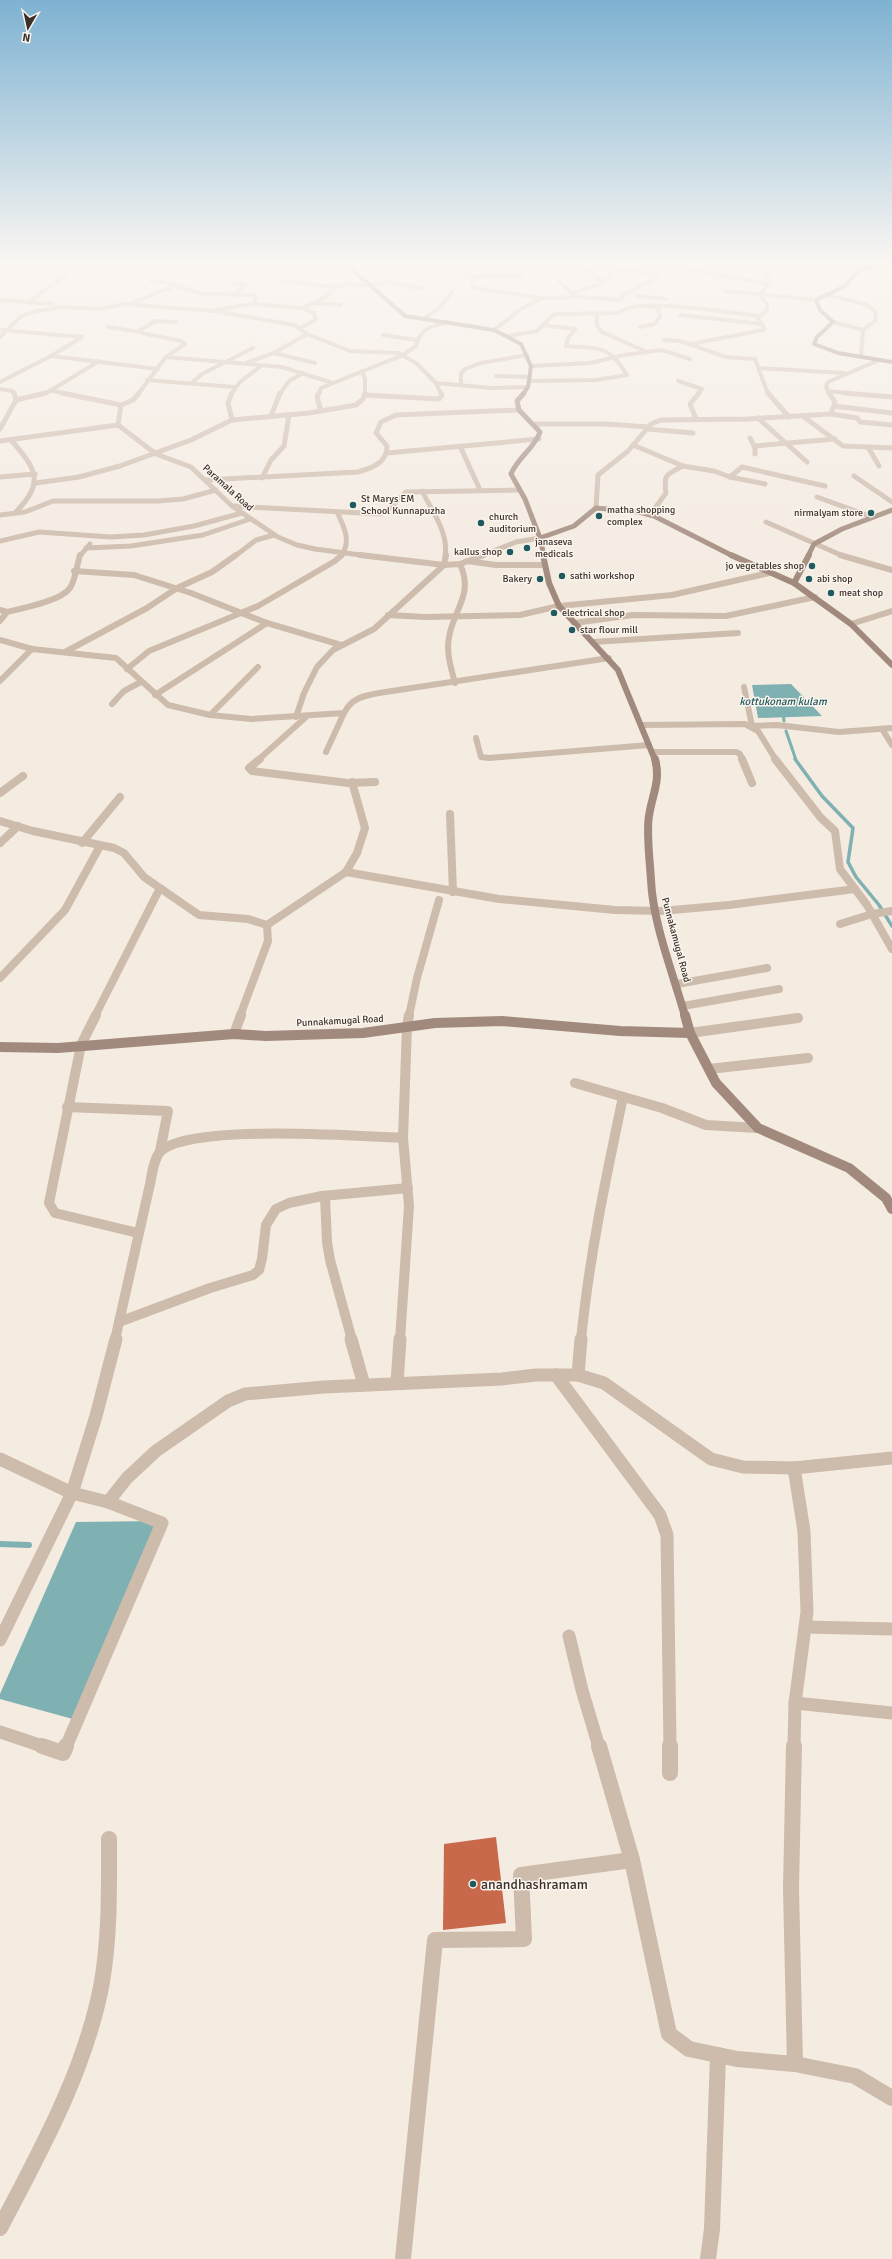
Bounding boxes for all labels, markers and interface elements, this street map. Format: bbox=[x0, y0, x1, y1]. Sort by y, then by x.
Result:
north arrow bbox=[8, 8, 48, 48]
text: N bbox=[22, 30, 31, 44]
street label: Paramala Road bbox=[200, 462, 256, 514]
place label: St Marys EM School Kunnapuzha bbox=[361, 493, 445, 517]
marker: St Marys EM School Kunnapuzha bbox=[348, 500, 358, 510]
place label: matha shopping complex bbox=[607, 504, 675, 528]
place label: nirmalyam store bbox=[794, 507, 863, 519]
marker: nirmalyam store bbox=[866, 508, 876, 518]
place label: church auditorium bbox=[489, 511, 536, 535]
marker: matha shopping complex bbox=[594, 511, 604, 521]
marker: church auditorium bbox=[476, 518, 486, 528]
place label: janaseva medicals bbox=[535, 536, 574, 560]
marker: janaseva medicals bbox=[522, 543, 532, 553]
place label: kallus shop bbox=[454, 546, 502, 558]
marker: kallus shop bbox=[505, 547, 515, 557]
place label: jo vegetables shop bbox=[726, 560, 804, 572]
marker: jo vegetables shop bbox=[807, 561, 817, 571]
place label: sathi workshop bbox=[570, 570, 635, 582]
marker: sathi workshop bbox=[557, 571, 567, 581]
place label: Bakery bbox=[502, 573, 532, 585]
place label: abi shop bbox=[817, 573, 853, 585]
marker: Bakery bbox=[535, 574, 545, 584]
marker: abi shop bbox=[804, 574, 814, 584]
place label: meat shop bbox=[839, 587, 883, 599]
marker: meat shop bbox=[826, 588, 836, 598]
place label: electrical shop bbox=[562, 607, 625, 619]
marker: electrical shop bbox=[549, 608, 559, 618]
place label: star flour mill bbox=[580, 624, 638, 636]
marker: star flour mill bbox=[567, 625, 577, 635]
water label: kottukonam kulam bbox=[739, 695, 828, 708]
street label: Punnakamugal Road bbox=[659, 896, 693, 984]
street label: Punnakamugal Road bbox=[296, 1013, 384, 1029]
place label: anandhashramam bbox=[481, 1876, 588, 1893]
marker: anandhashramam bbox=[468, 1879, 478, 1889]

